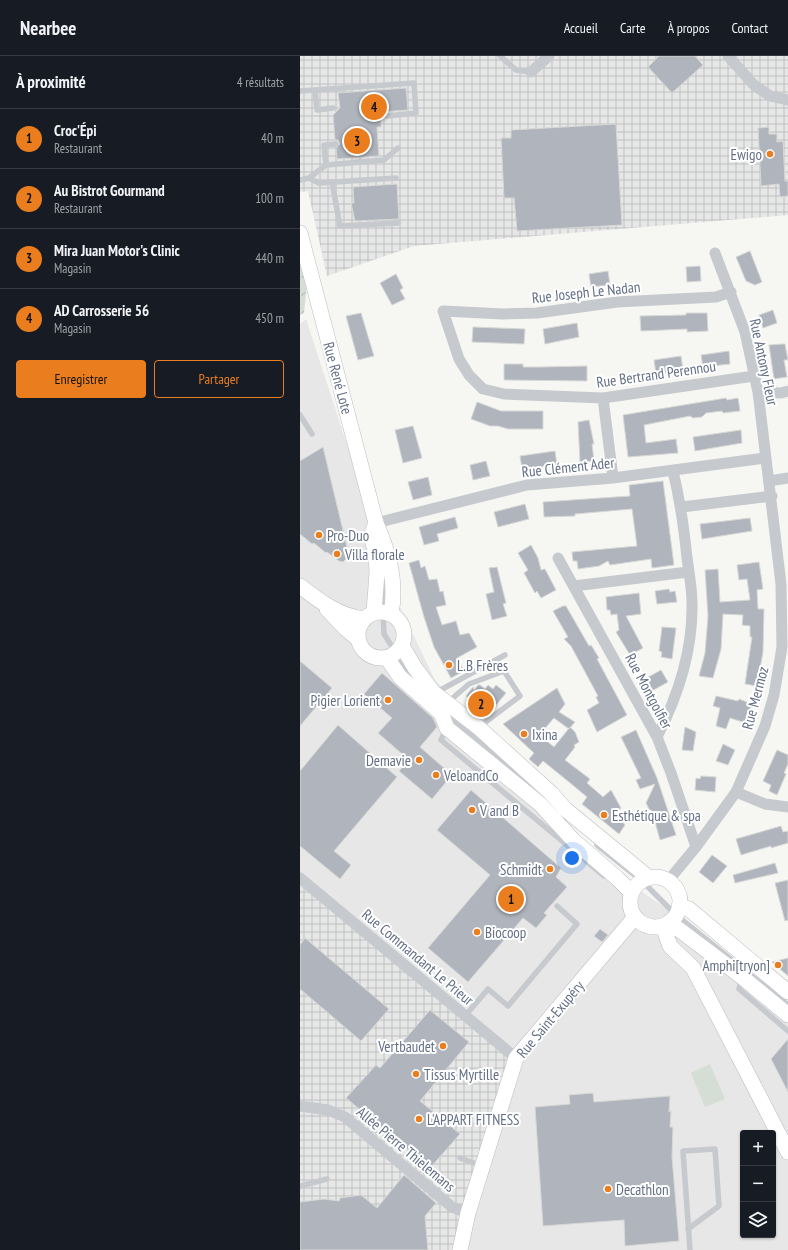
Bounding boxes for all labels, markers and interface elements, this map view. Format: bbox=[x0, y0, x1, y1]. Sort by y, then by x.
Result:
text: Nearbee bbox=[20, 16, 77, 40]
text: Accueil bbox=[564, 19, 598, 37]
text: Carte bbox=[620, 19, 646, 37]
text: À propos bbox=[668, 19, 710, 37]
text: Contact bbox=[732, 19, 768, 37]
text: À proximité bbox=[16, 71, 86, 93]
text: 4 résultats bbox=[237, 74, 284, 91]
pin: 4 bbox=[361, 92, 387, 122]
text: Croc'Épi bbox=[54, 121, 97, 140]
pin: 3 bbox=[344, 126, 370, 156]
text: 1 bbox=[26, 130, 32, 147]
text: 40 m bbox=[261, 130, 284, 147]
text: Restaurant bbox=[54, 140, 102, 157]
place label: Ewigo bbox=[730, 145, 762, 164]
marker: Ewigo bbox=[765, 149, 775, 159]
text: Au Bistrot Gourmand bbox=[54, 181, 165, 200]
text: 2 bbox=[26, 190, 32, 207]
text: 100 m bbox=[255, 190, 284, 207]
text: Restaurant bbox=[54, 200, 102, 217]
text: Mira Juan Motor's Clinic bbox=[54, 241, 180, 260]
text: 3 bbox=[26, 250, 32, 267]
text: 440 m bbox=[255, 250, 284, 267]
text: Magasin bbox=[54, 260, 91, 277]
street label: Rue Joseph Le Nadan bbox=[531, 277, 641, 307]
text: AD Carrosserie 56 bbox=[54, 301, 149, 320]
text: 4 bbox=[26, 310, 32, 327]
text: 450 m bbox=[255, 310, 284, 327]
street label: Rue Antony Fleur bbox=[746, 317, 783, 408]
text: Magasin bbox=[54, 320, 91, 337]
street label: Rue René Lote bbox=[319, 340, 357, 416]
street label: Rue Bertrand Perennou bbox=[595, 356, 717, 392]
button: Enregistrer bbox=[16, 360, 146, 398]
button: Partager bbox=[154, 360, 284, 398]
street label: Rue Clément Ader bbox=[521, 453, 616, 481]
place label: Pro-Duo bbox=[327, 526, 369, 545]
marker: Pro-Duo bbox=[314, 530, 324, 540]
place label: Villa florale bbox=[344, 545, 405, 564]
marker: Villa florale bbox=[332, 549, 342, 559]
street label: Rue Montgolfier bbox=[621, 650, 677, 733]
place label: L.B Frères bbox=[457, 656, 508, 675]
marker: L.B Frères bbox=[444, 660, 454, 670]
street label: Rue Mermoz bbox=[737, 664, 773, 732]
pin: 2 bbox=[468, 689, 494, 719]
place label: Pigier Lorient bbox=[310, 691, 380, 710]
marker: Pigier Lorient bbox=[383, 695, 393, 705]
place label: Ixina bbox=[532, 725, 558, 744]
marker: Ixina bbox=[519, 729, 529, 739]
place label: Demavie bbox=[366, 751, 411, 770]
marker: Demavie bbox=[414, 755, 424, 765]
place label: VeloandCo bbox=[443, 766, 498, 785]
marker: VeloandCo bbox=[431, 770, 441, 780]
place label: V and B bbox=[479, 801, 519, 820]
marker: V and B bbox=[467, 805, 477, 815]
place label: Esthétique & spa bbox=[612, 806, 701, 825]
marker: Esthétique & spa bbox=[599, 810, 609, 820]
your location bbox=[562, 848, 582, 868]
place label: Schmidt bbox=[500, 860, 542, 879]
marker: Schmidt bbox=[545, 864, 555, 874]
pin: 1 bbox=[498, 884, 524, 914]
street label: Rue Commandant Le Prieur bbox=[358, 905, 478, 1010]
place label: Biocoop bbox=[485, 923, 526, 942]
marker: Biocoop bbox=[472, 927, 482, 937]
place label: Amphi[tryon] bbox=[702, 956, 770, 975]
marker: Amphi[tryon] bbox=[773, 960, 783, 970]
street label: Rue Saint-Exupéry bbox=[512, 976, 588, 1062]
place label: Vertbaudet bbox=[377, 1037, 435, 1056]
marker: Vertbaudet bbox=[438, 1041, 448, 1051]
place label: Tissus Myrtille bbox=[424, 1065, 499, 1084]
marker: Tissus Myrtille bbox=[411, 1069, 421, 1079]
street label: Allée Pierre Thielemans bbox=[353, 1102, 459, 1196]
place label: L'APPART FITNESS bbox=[427, 1110, 520, 1129]
marker: L'APPART FITNESS bbox=[414, 1114, 424, 1124]
map controls bbox=[740, 1130, 776, 1238]
button: + bbox=[740, 1130, 776, 1166]
button: − bbox=[740, 1166, 776, 1202]
place label: Decathlon bbox=[616, 1180, 669, 1199]
marker: Decathlon bbox=[603, 1184, 613, 1194]
button: layers bbox=[740, 1202, 776, 1238]

